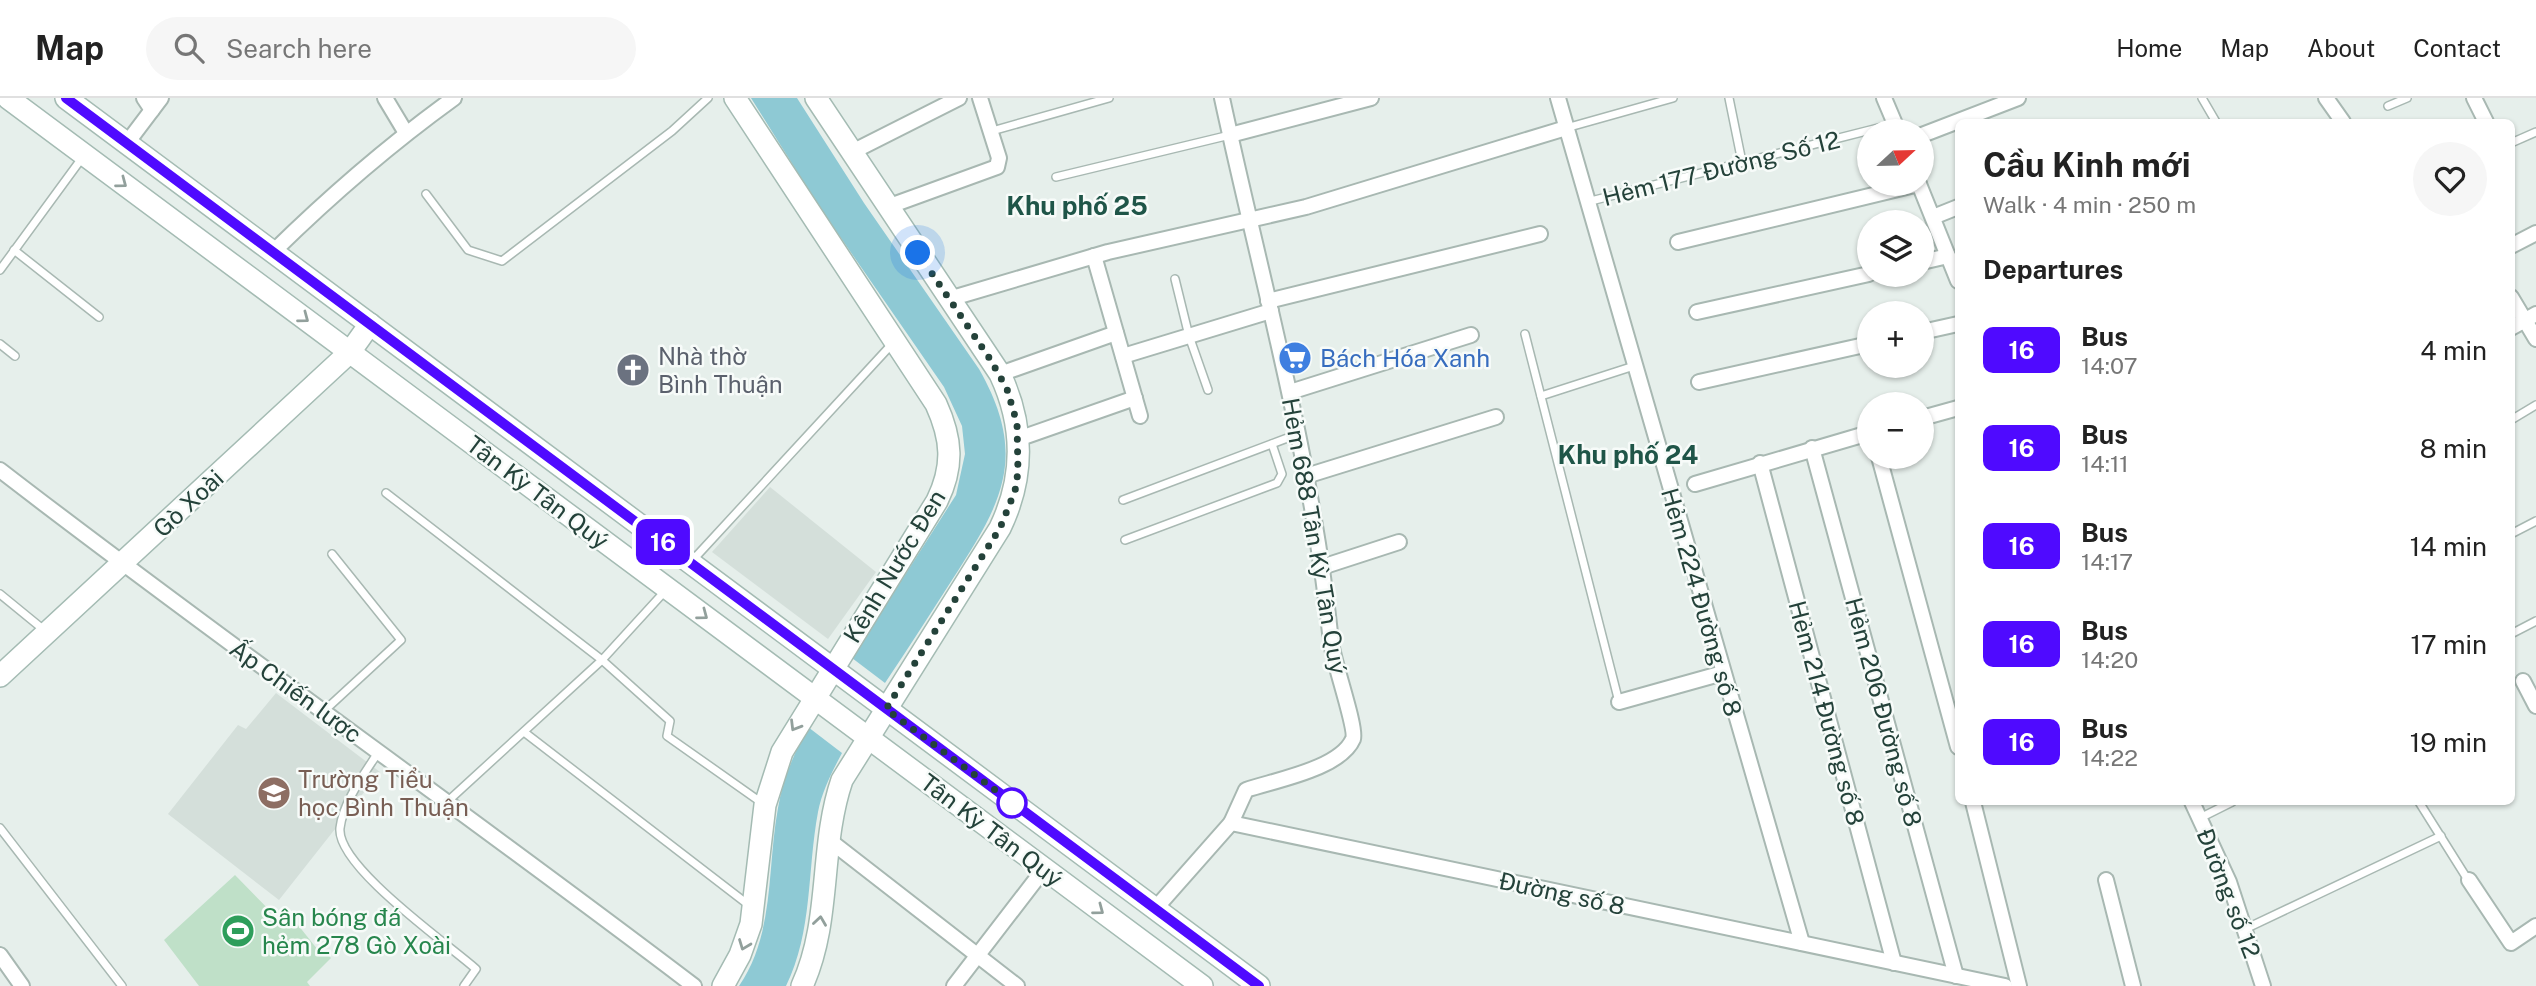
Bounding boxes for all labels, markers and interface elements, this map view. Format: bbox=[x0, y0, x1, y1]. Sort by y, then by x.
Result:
search box bbox=[146, 17, 636, 80]
text: Map bbox=[35, 29, 104, 67]
icon: search bbox=[170, 29, 208, 67]
text: Search here bbox=[226, 33, 372, 64]
text: Home bbox=[2116, 34, 2182, 62]
text: Map bbox=[2220, 34, 2269, 62]
text: About bbox=[2307, 34, 2375, 62]
text: Contact bbox=[2413, 34, 2501, 62]
north arrow bbox=[1857, 119, 1934, 196]
map controls bbox=[1857, 119, 1934, 469]
street label: Hẻm 177 Đường Số 12 bbox=[1599, 125, 1843, 211]
button: heart bbox=[2413, 142, 2487, 216]
text: Cầu Kinh mới bbox=[1983, 146, 2191, 184]
one-way arrow bbox=[114, 174, 127, 187]
district label: Khu phố 25 bbox=[1006, 190, 1148, 221]
text: Walk · 4 min · 250 m bbox=[1983, 191, 2196, 218]
button: layers bbox=[1857, 210, 1934, 287]
your location bbox=[900, 235, 935, 270]
text: Departures bbox=[1983, 254, 2123, 285]
button: + bbox=[1857, 301, 1934, 378]
one-way arrow bbox=[297, 310, 309, 323]
text: Bus bbox=[2081, 321, 2128, 352]
text: 4 min bbox=[2420, 335, 2487, 366]
text: 16 bbox=[2008, 336, 2035, 364]
supermarket icon: Bách Hóa Xanh bbox=[1276, 339, 1314, 377]
place label: Nhà thờ Bình Thuận bbox=[658, 342, 783, 398]
place label: Bách Hóa Xanh bbox=[1320, 344, 1490, 372]
church icon: Nhà thờ Bình Thuận bbox=[614, 351, 652, 389]
text: 14:07 bbox=[2081, 352, 2137, 379]
button: − bbox=[1857, 392, 1934, 469]
street label: Hẻm 688 Tân Kỳ Tân Quý bbox=[1277, 396, 1353, 677]
text: Bus bbox=[2081, 419, 2128, 450]
street label: Tân Kỳ Tân Quý bbox=[462, 430, 615, 555]
text: 8 min bbox=[2420, 433, 2487, 464]
text: 16 bbox=[2008, 434, 2035, 462]
district label: Khu phố 24 bbox=[1558, 439, 1698, 470]
text: 14:11 bbox=[2081, 450, 2129, 477]
street label: Gò Xoài bbox=[147, 464, 229, 542]
street label: Kênh Nước Đen bbox=[837, 485, 951, 647]
street label: Hẻm 224 Đường số 8 bbox=[1656, 485, 1748, 719]
text: Bus bbox=[2081, 517, 2128, 548]
line badge: 16 bbox=[632, 519, 694, 565]
text: 16 bbox=[650, 528, 676, 556]
text: 14 min bbox=[2410, 531, 2487, 562]
text: 16 bbox=[2008, 532, 2035, 560]
text: 14:17 bbox=[2081, 548, 2133, 575]
street label: Hẻm 206 Đường số 8 bbox=[1840, 594, 1928, 830]
street label: Hẻm 214 Đường số 8 bbox=[1784, 598, 1870, 828]
one-way arrow bbox=[695, 607, 708, 619]
text: Bus bbox=[2081, 615, 2128, 646]
text: 17 min bbox=[2410, 629, 2487, 660]
text: 16 bbox=[2008, 630, 2035, 658]
street label: Ấp Chiến lược bbox=[225, 632, 368, 748]
text: 14:20 bbox=[2081, 646, 2138, 673]
text: Bus bbox=[2081, 713, 2128, 744]
one-way arrow bbox=[791, 718, 804, 731]
text: 19 min bbox=[2410, 727, 2487, 758]
text: 16 bbox=[2008, 728, 2035, 756]
text: 14:22 bbox=[2081, 744, 2138, 771]
place label: Trường Tiểu học Bình Thuận bbox=[298, 765, 469, 821]
street label: Tân Kỳ Tân Quý bbox=[916, 768, 1069, 893]
school or university icon: Trường Tiểu học Bình Thuận bbox=[255, 774, 293, 812]
unlabelled marker bbox=[997, 788, 1027, 818]
street label: Đường số 12 bbox=[2191, 824, 2267, 962]
street label: Đường số 8 bbox=[1496, 866, 1628, 920]
one-way arrow bbox=[1092, 902, 1104, 914]
place label: Sân bóng đá hẻm 278 Gò Xoài bbox=[262, 903, 451, 959]
sports icon: Sân bóng đá hẻm 278 Gò Xoài bbox=[219, 912, 257, 950]
one-way arrow bbox=[813, 915, 828, 926]
one-way arrow bbox=[738, 939, 752, 951]

